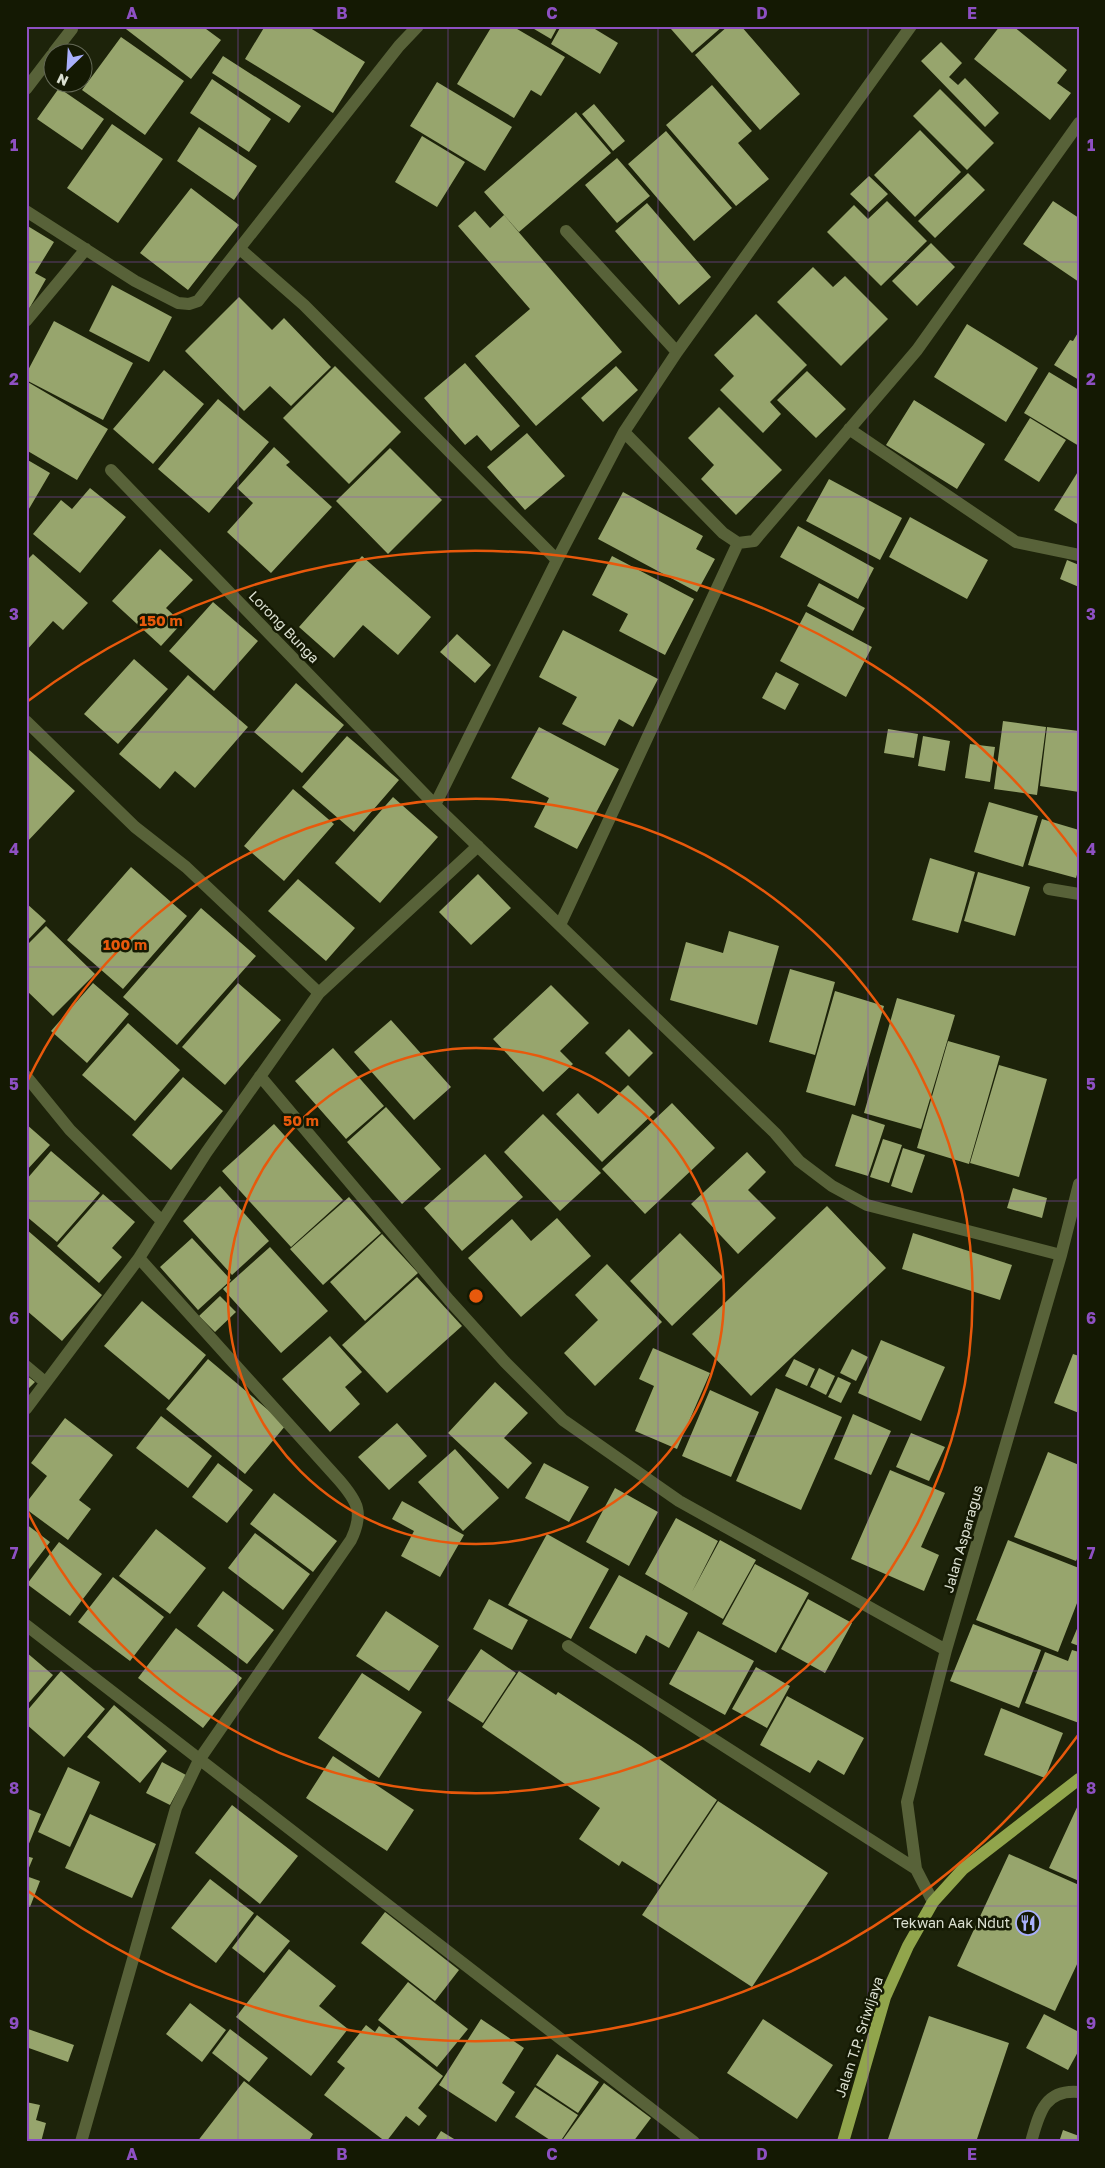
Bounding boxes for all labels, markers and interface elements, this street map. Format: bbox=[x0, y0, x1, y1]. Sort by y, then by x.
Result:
text: A bbox=[126, 3, 138, 23]
text: B bbox=[336, 3, 348, 23]
text: C bbox=[546, 3, 558, 23]
text: D bbox=[756, 3, 768, 23]
text: E bbox=[967, 3, 977, 23]
north arrow bbox=[42, 42, 92, 92]
text: N bbox=[54, 70, 71, 90]
text: 1 bbox=[10, 135, 18, 155]
text: 1 bbox=[1087, 135, 1095, 155]
text: 2 bbox=[9, 369, 19, 389]
text: 2 bbox=[1086, 369, 1096, 389]
street label: Lorong Bunga bbox=[246, 587, 323, 666]
text: 3 bbox=[9, 604, 19, 624]
text: 3 bbox=[1086, 604, 1096, 624]
text: 150 m bbox=[139, 611, 183, 629]
text: 4 bbox=[9, 839, 19, 859]
text: 4 bbox=[1086, 839, 1096, 859]
text: 100 m bbox=[103, 935, 147, 953]
text: 5 bbox=[9, 1074, 19, 1094]
text: 5 bbox=[1086, 1074, 1096, 1094]
text: 50 m bbox=[283, 1111, 319, 1129]
centre of rings bbox=[467, 1287, 485, 1305]
text: 6 bbox=[9, 1308, 19, 1328]
text: 6 bbox=[1086, 1308, 1096, 1328]
street label: Jalan Asparagus bbox=[939, 1483, 986, 1595]
text: 7 bbox=[10, 1543, 19, 1563]
text: 7 bbox=[1087, 1543, 1096, 1563]
text: 8 bbox=[9, 1778, 19, 1798]
text: 8 bbox=[1086, 1778, 1096, 1798]
restaurant icon: Tekwan Aak Ndut bbox=[1015, 1910, 1041, 1936]
place label: Tekwan Aak Ndut bbox=[893, 1914, 1010, 1931]
street label: Jalan T.P. Sriwijaya bbox=[831, 1974, 886, 2100]
text: 9 bbox=[9, 2013, 19, 2033]
text: 9 bbox=[1086, 2013, 1096, 2033]
text: A bbox=[126, 2144, 138, 2164]
text: B bbox=[336, 2144, 348, 2164]
text: C bbox=[546, 2144, 558, 2164]
text: D bbox=[756, 2144, 768, 2164]
text: E bbox=[967, 2144, 977, 2164]

